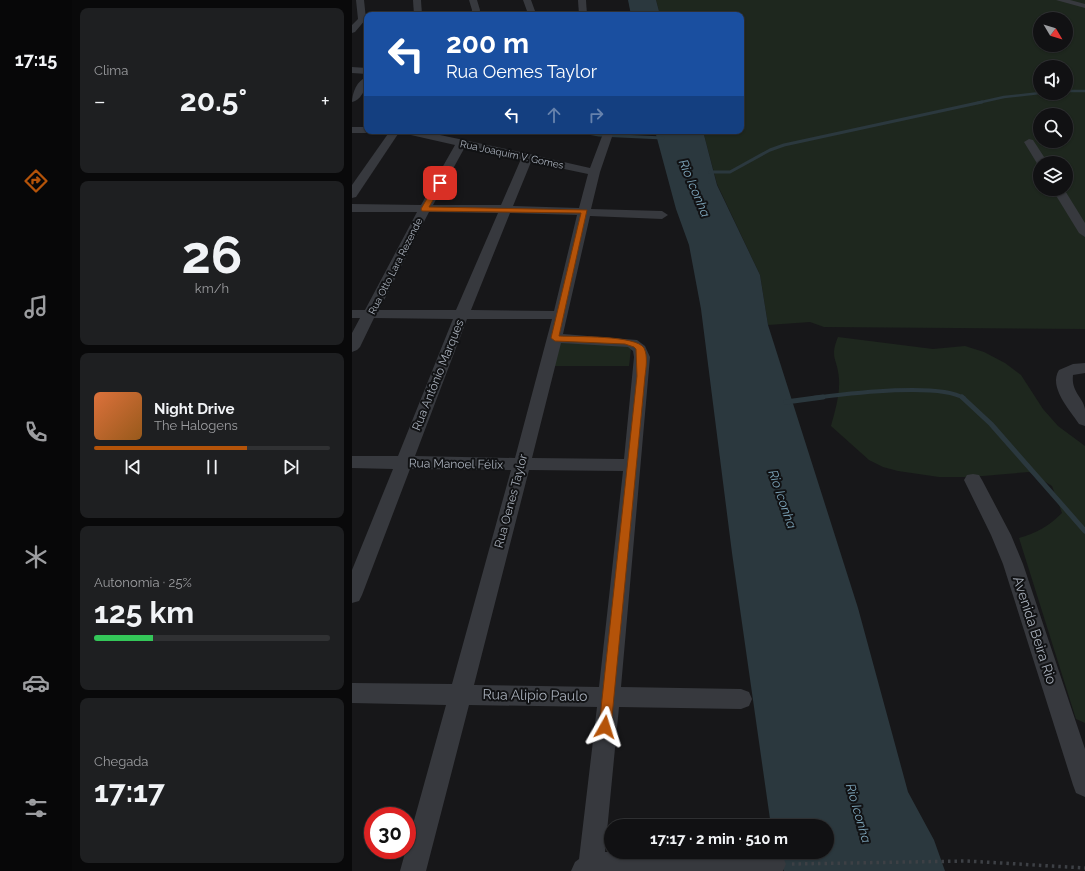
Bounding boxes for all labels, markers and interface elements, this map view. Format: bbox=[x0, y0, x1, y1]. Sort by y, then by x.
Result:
north arrow bbox=[1033, 12, 1073, 52]
map controls bbox=[1033, 12, 1073, 196]
text: 200 m bbox=[446, 27, 529, 60]
icon: left bbox=[380, 28, 432, 80]
text: 17:15 bbox=[15, 49, 57, 70]
button: sound bbox=[1033, 60, 1073, 100]
text: Rua Oemes Taylor bbox=[446, 61, 597, 82]
text: Clima bbox=[94, 63, 128, 78]
text: 20.5° bbox=[180, 83, 247, 118]
text: − bbox=[94, 88, 106, 114]
text: + bbox=[321, 88, 330, 114]
icon: left bbox=[501, 104, 523, 126]
icon: ahead bbox=[543, 104, 565, 126]
icon: right bbox=[585, 104, 607, 126]
button: search bbox=[1033, 108, 1073, 148]
street label: Rua Joaquim V. Gomes bbox=[459, 138, 565, 171]
button: layers bbox=[1033, 156, 1073, 196]
water label: Rio Iconha bbox=[676, 157, 713, 219]
pin bbox=[423, 166, 457, 200]
icon: directions bbox=[22, 167, 50, 195]
icon: arrive bbox=[429, 172, 451, 194]
street label: Rua Otto Lara Rezende bbox=[366, 216, 425, 316]
text: 26 bbox=[182, 224, 242, 285]
text: km/h bbox=[195, 281, 229, 296]
icon: music bbox=[22, 293, 50, 321]
street label: Rua Antônio Marques bbox=[409, 317, 467, 433]
text: Night Drive bbox=[154, 400, 234, 418]
icon: phone bbox=[22, 418, 50, 446]
text: The Halogens bbox=[154, 418, 238, 433]
street label: Rua Oenes Taylor bbox=[492, 452, 530, 549]
icon: previous bbox=[122, 456, 144, 478]
icon: pause bbox=[201, 456, 223, 478]
icon: next bbox=[280, 456, 302, 478]
street label: Rua Manoel Félix bbox=[409, 456, 503, 472]
water label: Rio Iconha bbox=[765, 468, 800, 531]
icon: climate bbox=[22, 543, 50, 571]
street label: Avenida Beira Rio bbox=[1010, 574, 1060, 686]
text: Autonomia · 25% bbox=[94, 575, 192, 590]
text: 125 km bbox=[94, 595, 194, 630]
icon: car bbox=[22, 669, 50, 697]
street label: Rua Alipio Paulo bbox=[482, 686, 588, 704]
position arrow bbox=[584, 706, 626, 748]
text: Chegada bbox=[94, 754, 148, 769]
text: 17:17 bbox=[94, 774, 165, 809]
water label: Rio Iconha bbox=[843, 782, 874, 845]
icon: filters bbox=[22, 794, 50, 822]
speed limit sign: 30 bbox=[364, 807, 416, 859]
text: 17:17 · 2 min · 510 m bbox=[650, 830, 788, 848]

